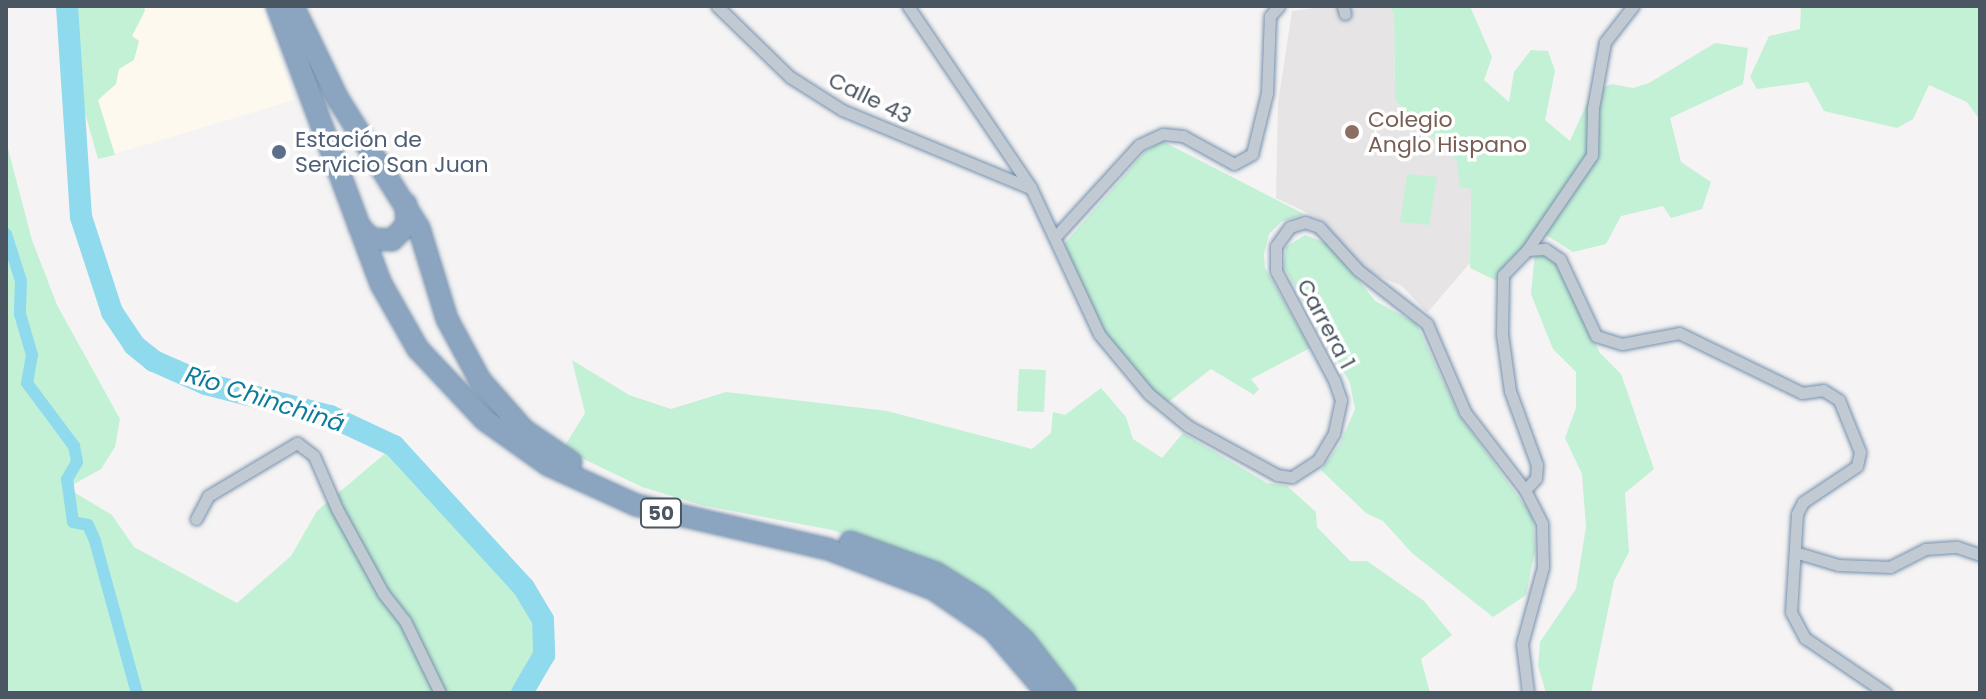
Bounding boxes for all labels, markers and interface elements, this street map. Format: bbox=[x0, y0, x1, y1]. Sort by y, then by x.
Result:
street label: Calle 43 bbox=[824, 67, 916, 129]
place label: Colegio Anglo Hispano bbox=[1368, 106, 1527, 158]
marker: Colegio Anglo Hispano bbox=[1343, 123, 1361, 141]
place label: Estación de Servicio San Juan bbox=[295, 126, 489, 178]
marker: Estación de Servicio San Juan bbox=[270, 143, 288, 161]
street label: Carrera 1 bbox=[1291, 275, 1361, 373]
water label: Río Chinchiná bbox=[182, 360, 348, 438]
road number: 50 bbox=[639, 497, 683, 529]

